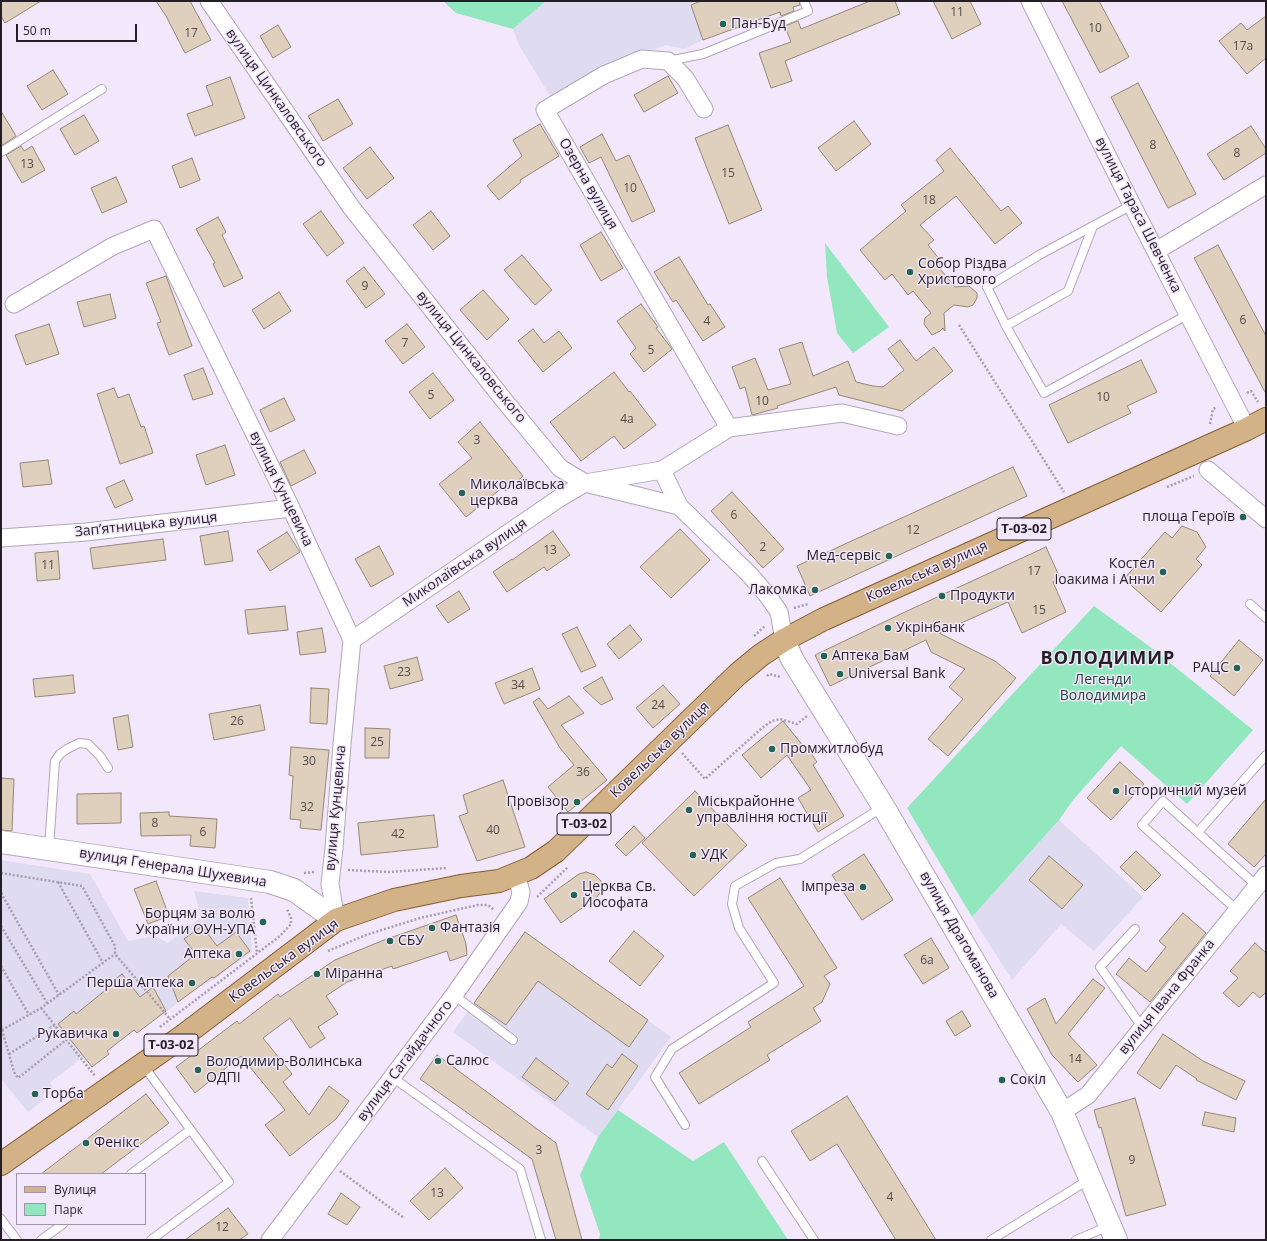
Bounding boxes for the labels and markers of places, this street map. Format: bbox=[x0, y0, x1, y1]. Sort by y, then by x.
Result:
place label: Пан-Буд bbox=[731, 16, 786, 32]
marker: Пан-Буд bbox=[718, 19, 728, 29]
place label: Собор Різдва Христового bbox=[918, 256, 1007, 288]
marker: Собор Різдва Христового bbox=[905, 267, 915, 277]
place label: Миколаївська церква bbox=[470, 477, 564, 510]
marker: Миколаївська церква bbox=[457, 488, 467, 498]
place label: площа Героїв bbox=[1142, 509, 1235, 525]
marker: площа Героїв bbox=[1238, 512, 1248, 522]
place label: Мед-сервіс bbox=[807, 548, 881, 564]
marker: Мед-сервіс bbox=[884, 551, 894, 561]
place label: Костел Іоакима і Анни bbox=[1054, 556, 1155, 588]
marker: Костел Іоакима і Анни bbox=[1158, 567, 1168, 577]
place label: Лакомка bbox=[748, 582, 807, 598]
marker: Лакомка bbox=[810, 585, 820, 595]
place label: Продукти bbox=[950, 588, 1015, 604]
marker: Продукти bbox=[937, 591, 947, 601]
place label: Укрінбанк bbox=[896, 620, 965, 636]
marker: Укрінбанк bbox=[883, 623, 893, 633]
place label: Аптека Бам bbox=[832, 648, 909, 664]
marker: Аптека Бам bbox=[819, 651, 829, 661]
place label: РАЦС bbox=[1193, 660, 1229, 676]
marker: РАЦС bbox=[1232, 663, 1242, 673]
place label: Universal Bank bbox=[848, 666, 945, 682]
marker: Universal Bank bbox=[835, 669, 845, 679]
place label: Промжитлобуд bbox=[780, 741, 883, 757]
marker: Промжитлобуд bbox=[767, 744, 777, 754]
place label: Історичний музей bbox=[1124, 783, 1247, 799]
marker: Історичний музей bbox=[1111, 786, 1121, 796]
place label: Провізор bbox=[506, 794, 569, 810]
place label: Міськрайонне управління юстиції bbox=[697, 794, 827, 826]
marker: Провізор bbox=[572, 797, 582, 807]
marker: Міськрайонне управління юстиції bbox=[684, 805, 694, 815]
place label: УДК bbox=[701, 847, 728, 863]
marker: УДК bbox=[688, 850, 698, 860]
place label: Церква Св. Йософата bbox=[582, 879, 656, 912]
place label: Імпреза bbox=[801, 879, 855, 895]
marker: Імпреза bbox=[858, 882, 868, 892]
marker: Церква Св. Йософата bbox=[569, 890, 579, 900]
place label: Борцям за волю України ОУН-УПА bbox=[136, 906, 255, 938]
marker: Борцям за волю України ОУН-УПА bbox=[258, 917, 268, 927]
place label: Фантазія bbox=[440, 920, 500, 936]
marker: Фантазія bbox=[427, 923, 437, 933]
place label: СБУ bbox=[398, 933, 424, 949]
marker: СБУ bbox=[385, 936, 395, 946]
place label: Аптека bbox=[184, 946, 231, 962]
marker: Аптека bbox=[234, 949, 244, 959]
place label: Міранна bbox=[325, 966, 383, 982]
marker: Міранна bbox=[312, 969, 322, 979]
place label: Перша Аптека bbox=[87, 975, 184, 991]
marker: Перша Аптека bbox=[187, 978, 197, 988]
place label: Рукавичка bbox=[37, 1026, 108, 1042]
marker: Рукавичка bbox=[111, 1029, 121, 1039]
place label: Салюс bbox=[446, 1053, 489, 1069]
place label: Володимир-Волинська ОДПІ bbox=[206, 1054, 362, 1086]
marker: Салюс bbox=[433, 1056, 443, 1066]
marker: Володимир-Волинська ОДПІ bbox=[193, 1065, 203, 1075]
place label: Сокіл bbox=[1010, 1072, 1046, 1088]
marker: Сокіл bbox=[997, 1075, 1007, 1085]
place label: Торба bbox=[43, 1086, 84, 1102]
marker: Торба bbox=[30, 1089, 40, 1099]
place label: Фенікс bbox=[94, 1135, 139, 1151]
marker: Фенікс bbox=[81, 1138, 91, 1148]

